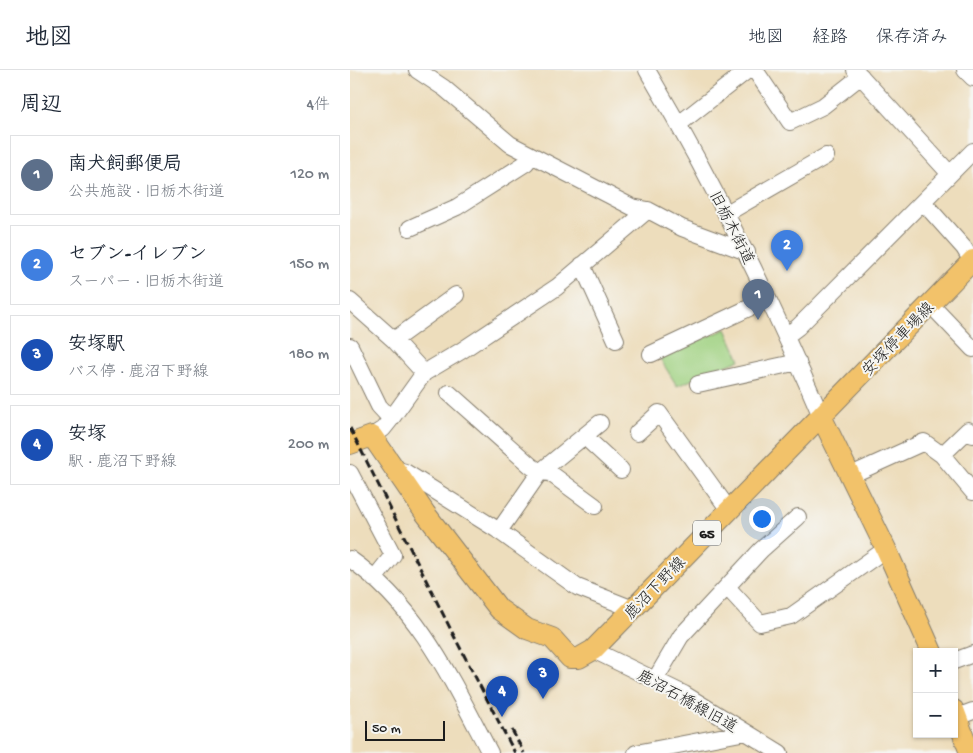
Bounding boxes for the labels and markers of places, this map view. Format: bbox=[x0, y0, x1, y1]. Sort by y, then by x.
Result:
pin: 2 bbox=[771, 230, 803, 271]
pin: 1 bbox=[742, 279, 774, 320]
pin: 3 bbox=[527, 658, 559, 699]
pin: 4 bbox=[486, 676, 518, 717]

